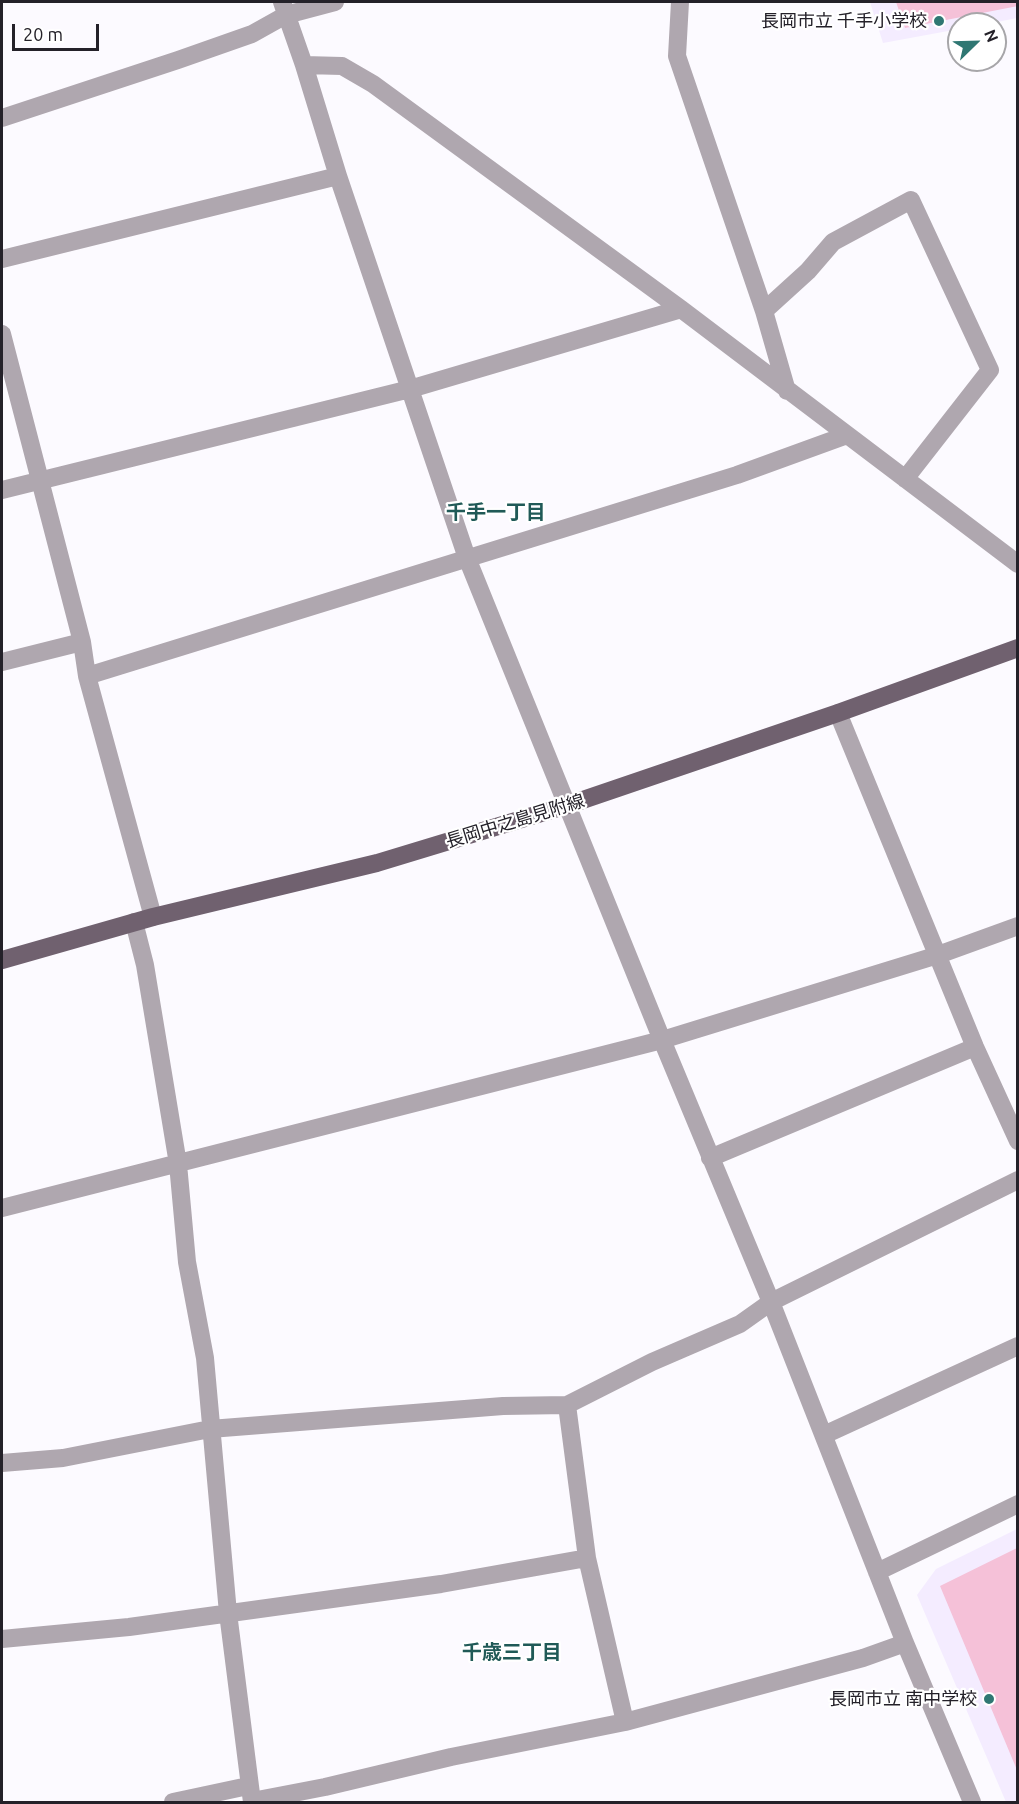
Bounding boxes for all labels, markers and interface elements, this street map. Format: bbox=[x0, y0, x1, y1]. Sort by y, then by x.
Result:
place label: 長岡市立 千手小学校 bbox=[761, 10, 927, 32]
scale bar bbox=[15, 12, 102, 50]
north arrow bbox=[947, 12, 1007, 72]
marker: 長岡市立 千手小学校 bbox=[932, 14, 946, 28]
text: 20 m bbox=[23, 24, 63, 44]
text: N bbox=[981, 27, 1002, 45]
district label: 千手一丁目 bbox=[446, 500, 546, 524]
street label: 長岡中之島見附線 bbox=[443, 790, 587, 852]
district label: 千歳三丁目 bbox=[462, 1640, 562, 1664]
place label: 長岡市立 南中学校 bbox=[829, 1688, 977, 1710]
marker: 長岡市立 南中学校 bbox=[982, 1692, 996, 1706]

